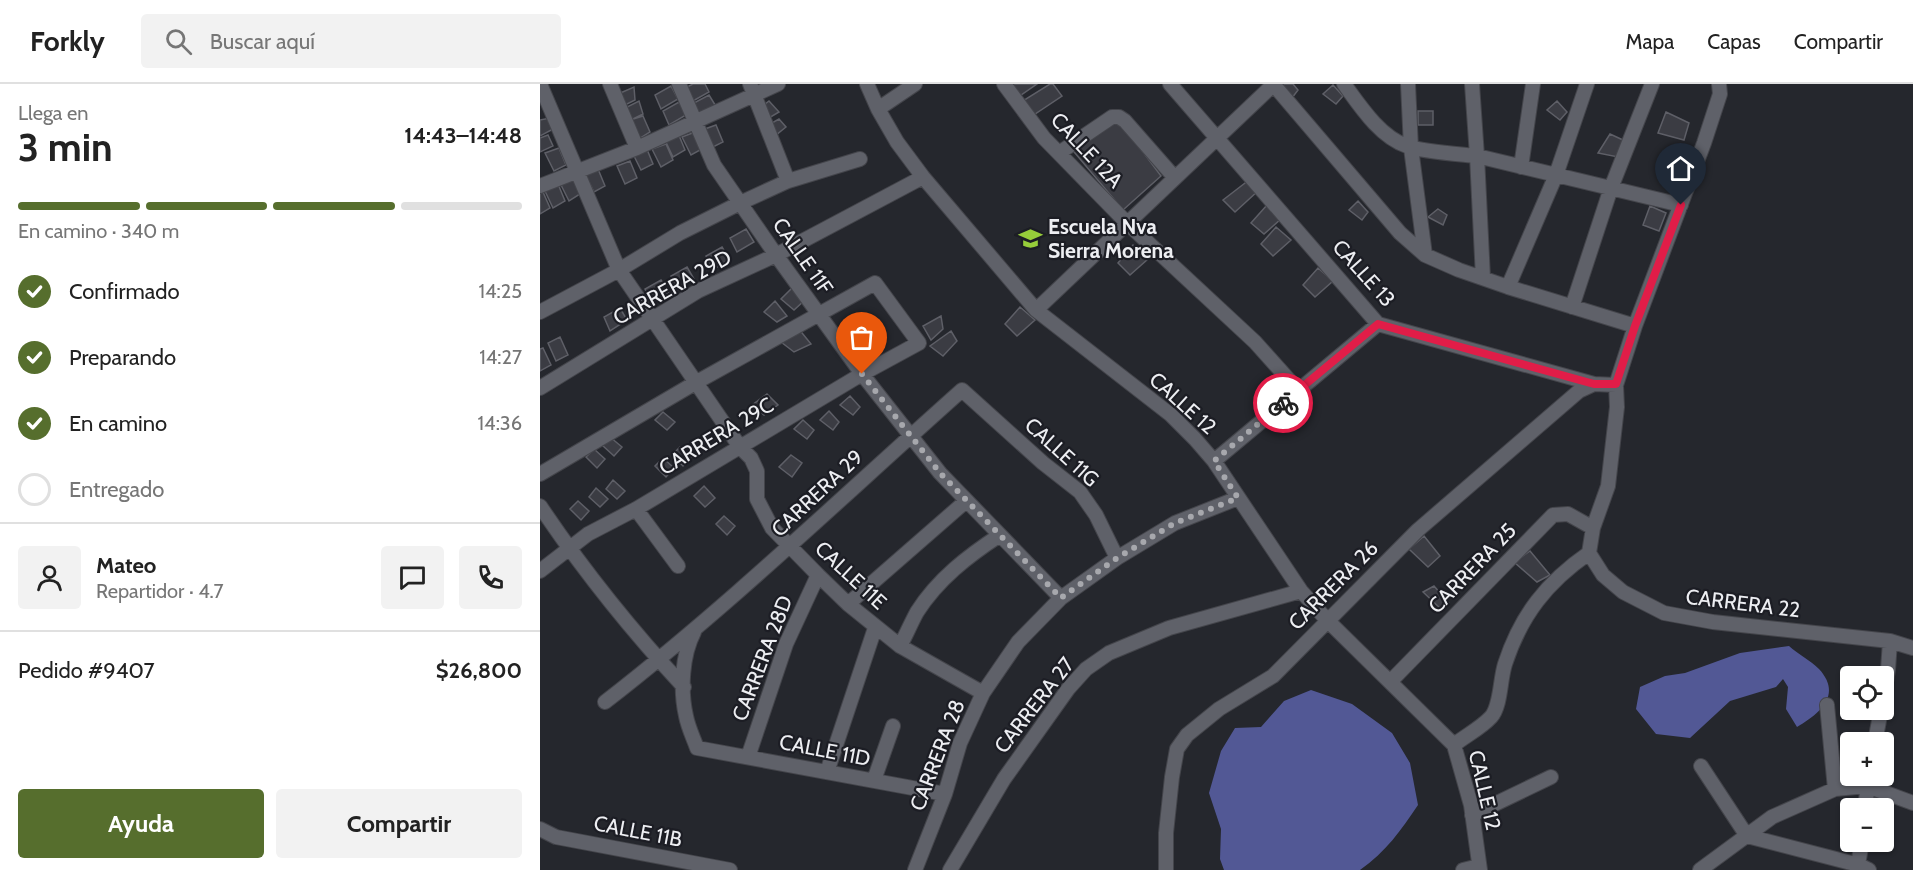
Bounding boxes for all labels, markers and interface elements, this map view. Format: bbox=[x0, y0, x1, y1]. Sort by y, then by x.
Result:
search box bbox=[141, 14, 561, 68]
text: Forkly bbox=[30, 24, 105, 58]
icon: search bbox=[162, 25, 195, 58]
text: Buscar aquí bbox=[210, 28, 315, 55]
text: Mapa bbox=[1626, 29, 1674, 54]
text: Capas bbox=[1707, 29, 1761, 54]
text: Compartir bbox=[1794, 29, 1883, 54]
text: Llega en bbox=[18, 101, 88, 125]
street label: CALLE 12A bbox=[1046, 107, 1128, 193]
text: 14:43–14:48 bbox=[404, 122, 522, 149]
text: 3 min bbox=[18, 123, 113, 171]
pin bbox=[1655, 143, 1706, 205]
icon: home bbox=[1664, 152, 1697, 185]
street label: CALLE 11F bbox=[768, 213, 838, 299]
place label: Escuela Nva Sierra Morena bbox=[1048, 214, 1174, 263]
text: En camino · 340 m bbox=[18, 219, 179, 243]
school or university icon: Escuela Nva Sierra Morena bbox=[1017, 225, 1043, 251]
street label: CALLE 13 bbox=[1327, 234, 1401, 312]
street label: CARRERA 29D bbox=[608, 244, 736, 330]
icon: check bbox=[18, 275, 51, 308]
text: Confirmado bbox=[69, 278, 180, 305]
text: 14:25 bbox=[478, 279, 522, 303]
pin bbox=[836, 312, 887, 374]
icon: bag bbox=[845, 321, 878, 354]
icon: check bbox=[18, 341, 51, 374]
text: Preparando bbox=[69, 344, 176, 371]
text: 14:27 bbox=[479, 345, 522, 369]
street label: CALLE 12 bbox=[1144, 367, 1222, 439]
courier bbox=[1253, 373, 1313, 433]
icon: bike bbox=[1267, 387, 1300, 420]
street label: CARRERA 29C bbox=[654, 392, 778, 480]
icon: check bbox=[18, 407, 51, 440]
text: En camino bbox=[69, 410, 167, 437]
text: 14:36 bbox=[478, 411, 522, 435]
street label: CALLE 11G bbox=[1020, 412, 1104, 492]
street label: CARRERA 29 bbox=[766, 444, 868, 542]
text: Entregado bbox=[69, 476, 164, 503]
street label: CARRERA 25 bbox=[1423, 518, 1521, 618]
street label: CARRERA 26 bbox=[1283, 535, 1383, 635]
street label: CALLE 11E bbox=[810, 536, 892, 614]
button: person bbox=[18, 546, 81, 609]
button: chat bbox=[381, 546, 444, 609]
button: phone bbox=[459, 546, 522, 609]
text: Mateo bbox=[96, 552, 156, 579]
text: Repartidor · 4.7 bbox=[96, 579, 224, 603]
street label: CARRERA 22 bbox=[1684, 584, 1802, 622]
street label: CARRERA 28D bbox=[727, 592, 797, 724]
street label: CARRERA 27 bbox=[989, 652, 1079, 758]
text: Pedido #9407 bbox=[18, 657, 155, 684]
text: $26,800 bbox=[436, 657, 522, 684]
map controls bbox=[1840, 666, 1894, 852]
button: locate bbox=[1840, 666, 1894, 720]
street label: CARRERA 28 bbox=[904, 696, 970, 814]
street label: CALLE 11D bbox=[777, 729, 873, 771]
button: + bbox=[1840, 732, 1894, 786]
street label: CALLE 12 bbox=[1464, 748, 1506, 832]
button: Ayuda bbox=[18, 789, 264, 858]
button: Compartir bbox=[276, 789, 522, 858]
button: − bbox=[1840, 798, 1894, 852]
street label: CALLE 11B bbox=[592, 810, 684, 852]

